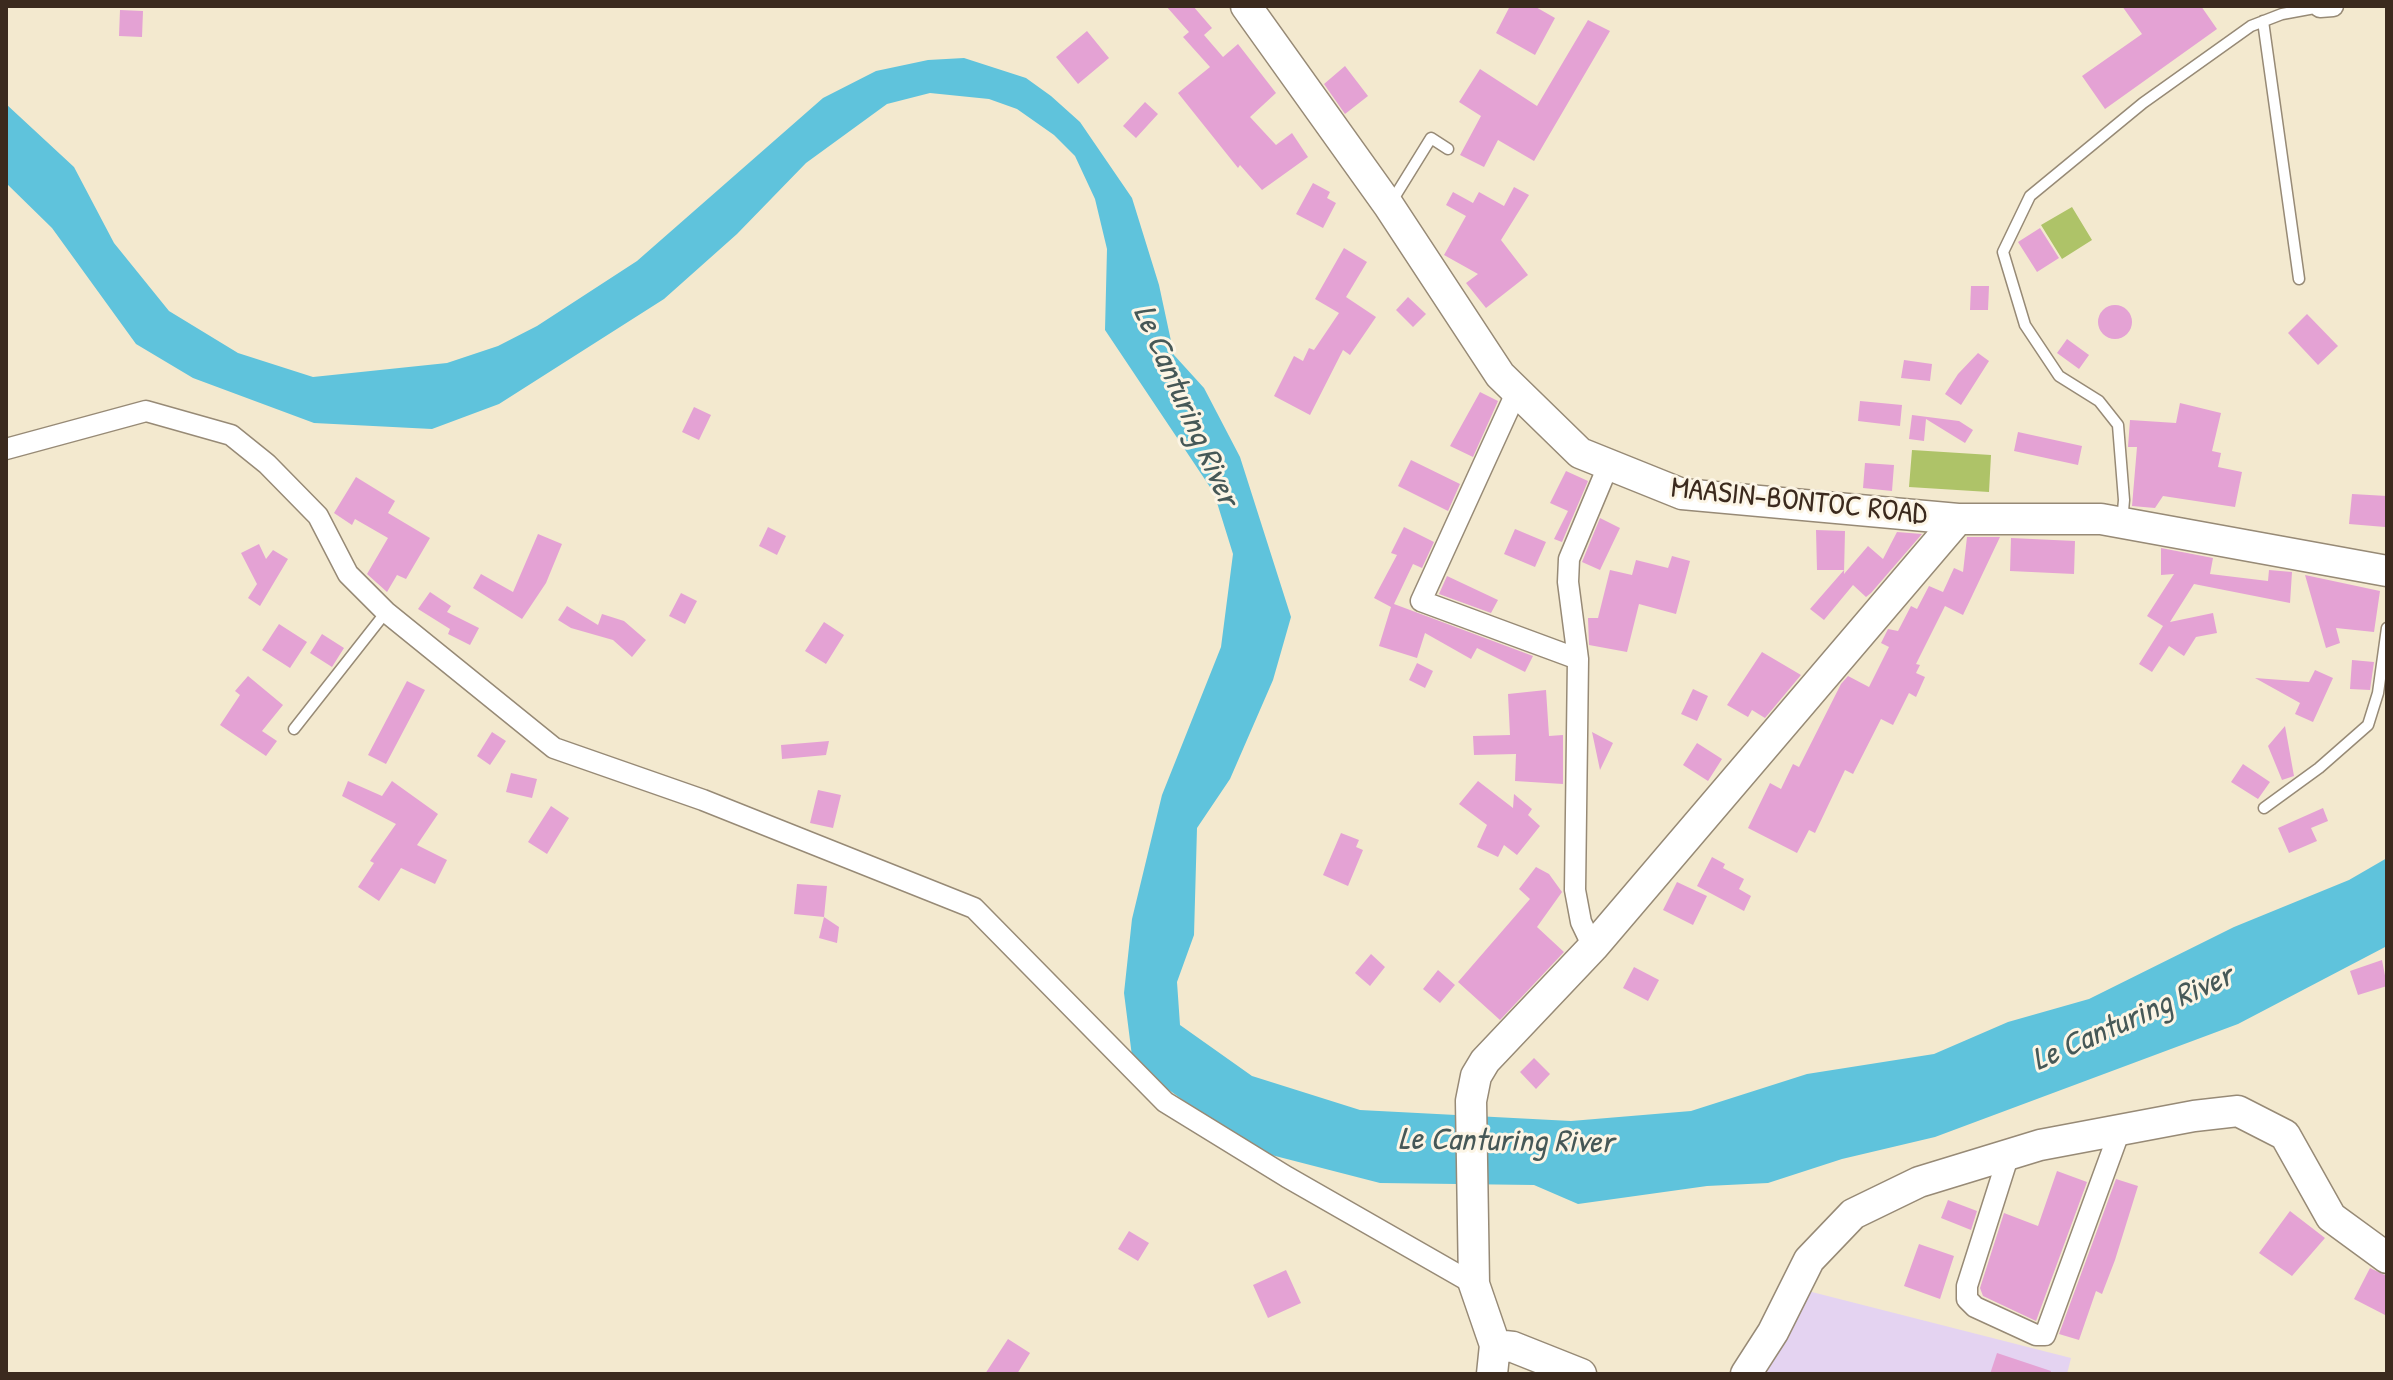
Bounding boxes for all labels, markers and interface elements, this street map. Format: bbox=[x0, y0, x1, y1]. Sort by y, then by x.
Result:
water label: Le Canturing River bbox=[1124, 300, 1246, 512]
street label: MAASIN-BONTOC ROAD bbox=[1669, 471, 1929, 533]
water label: Le Canturing River bbox=[2027, 958, 2239, 1080]
water label: Le Canturing River bbox=[1398, 1121, 1614, 1163]

